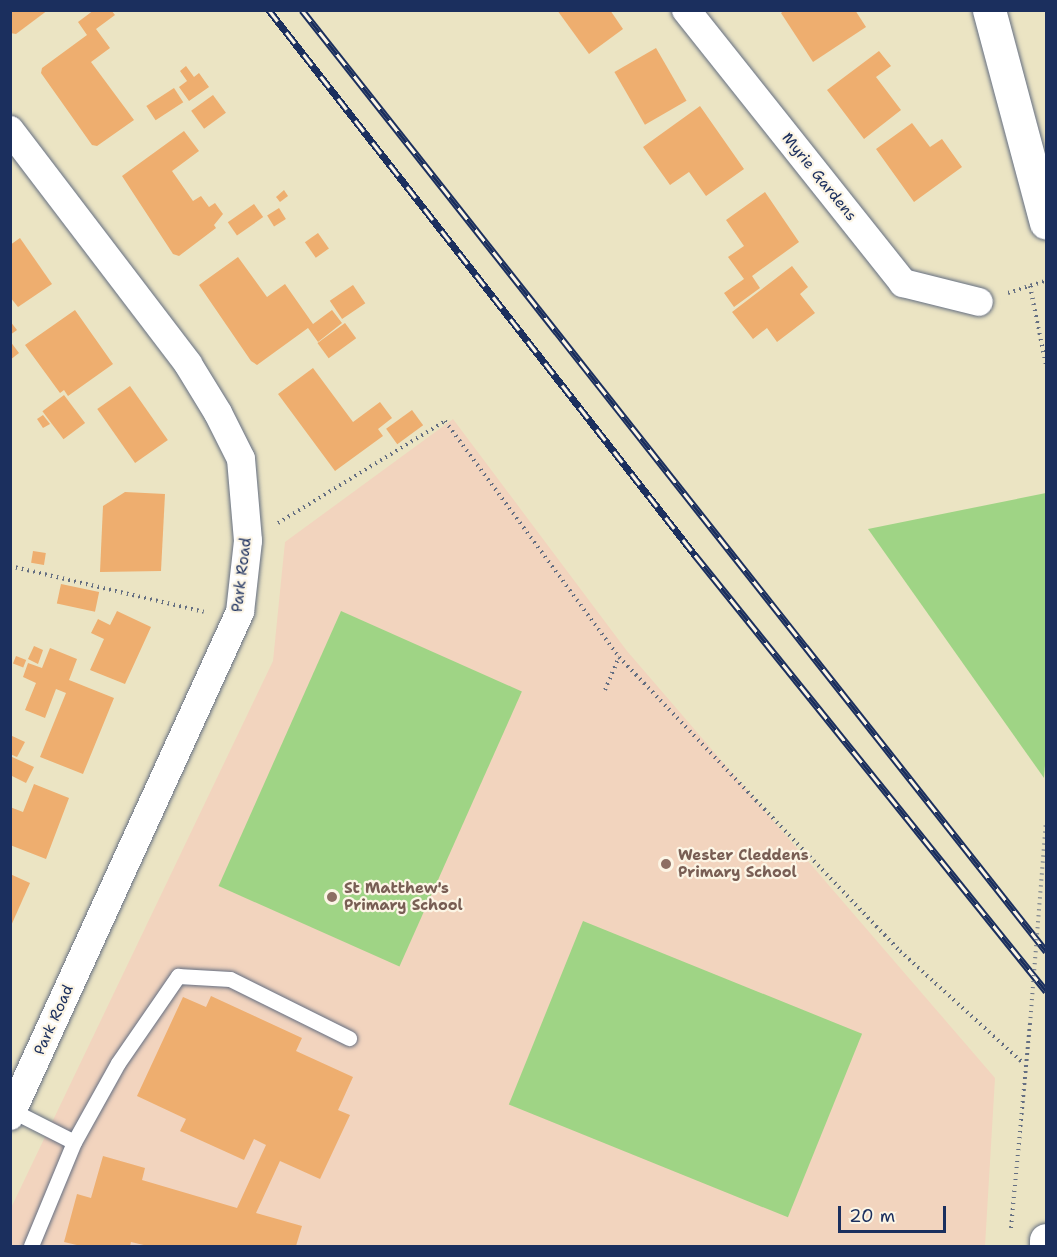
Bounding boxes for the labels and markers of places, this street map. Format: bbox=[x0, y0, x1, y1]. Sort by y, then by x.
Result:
place label: Wester Cleddens Primary School bbox=[678, 846, 809, 881]
marker: Wester Cleddens Primary School bbox=[659, 857, 673, 871]
place label: St Matthew's Primary School bbox=[344, 879, 463, 914]
marker: St Matthew's Primary School bbox=[325, 890, 339, 904]

